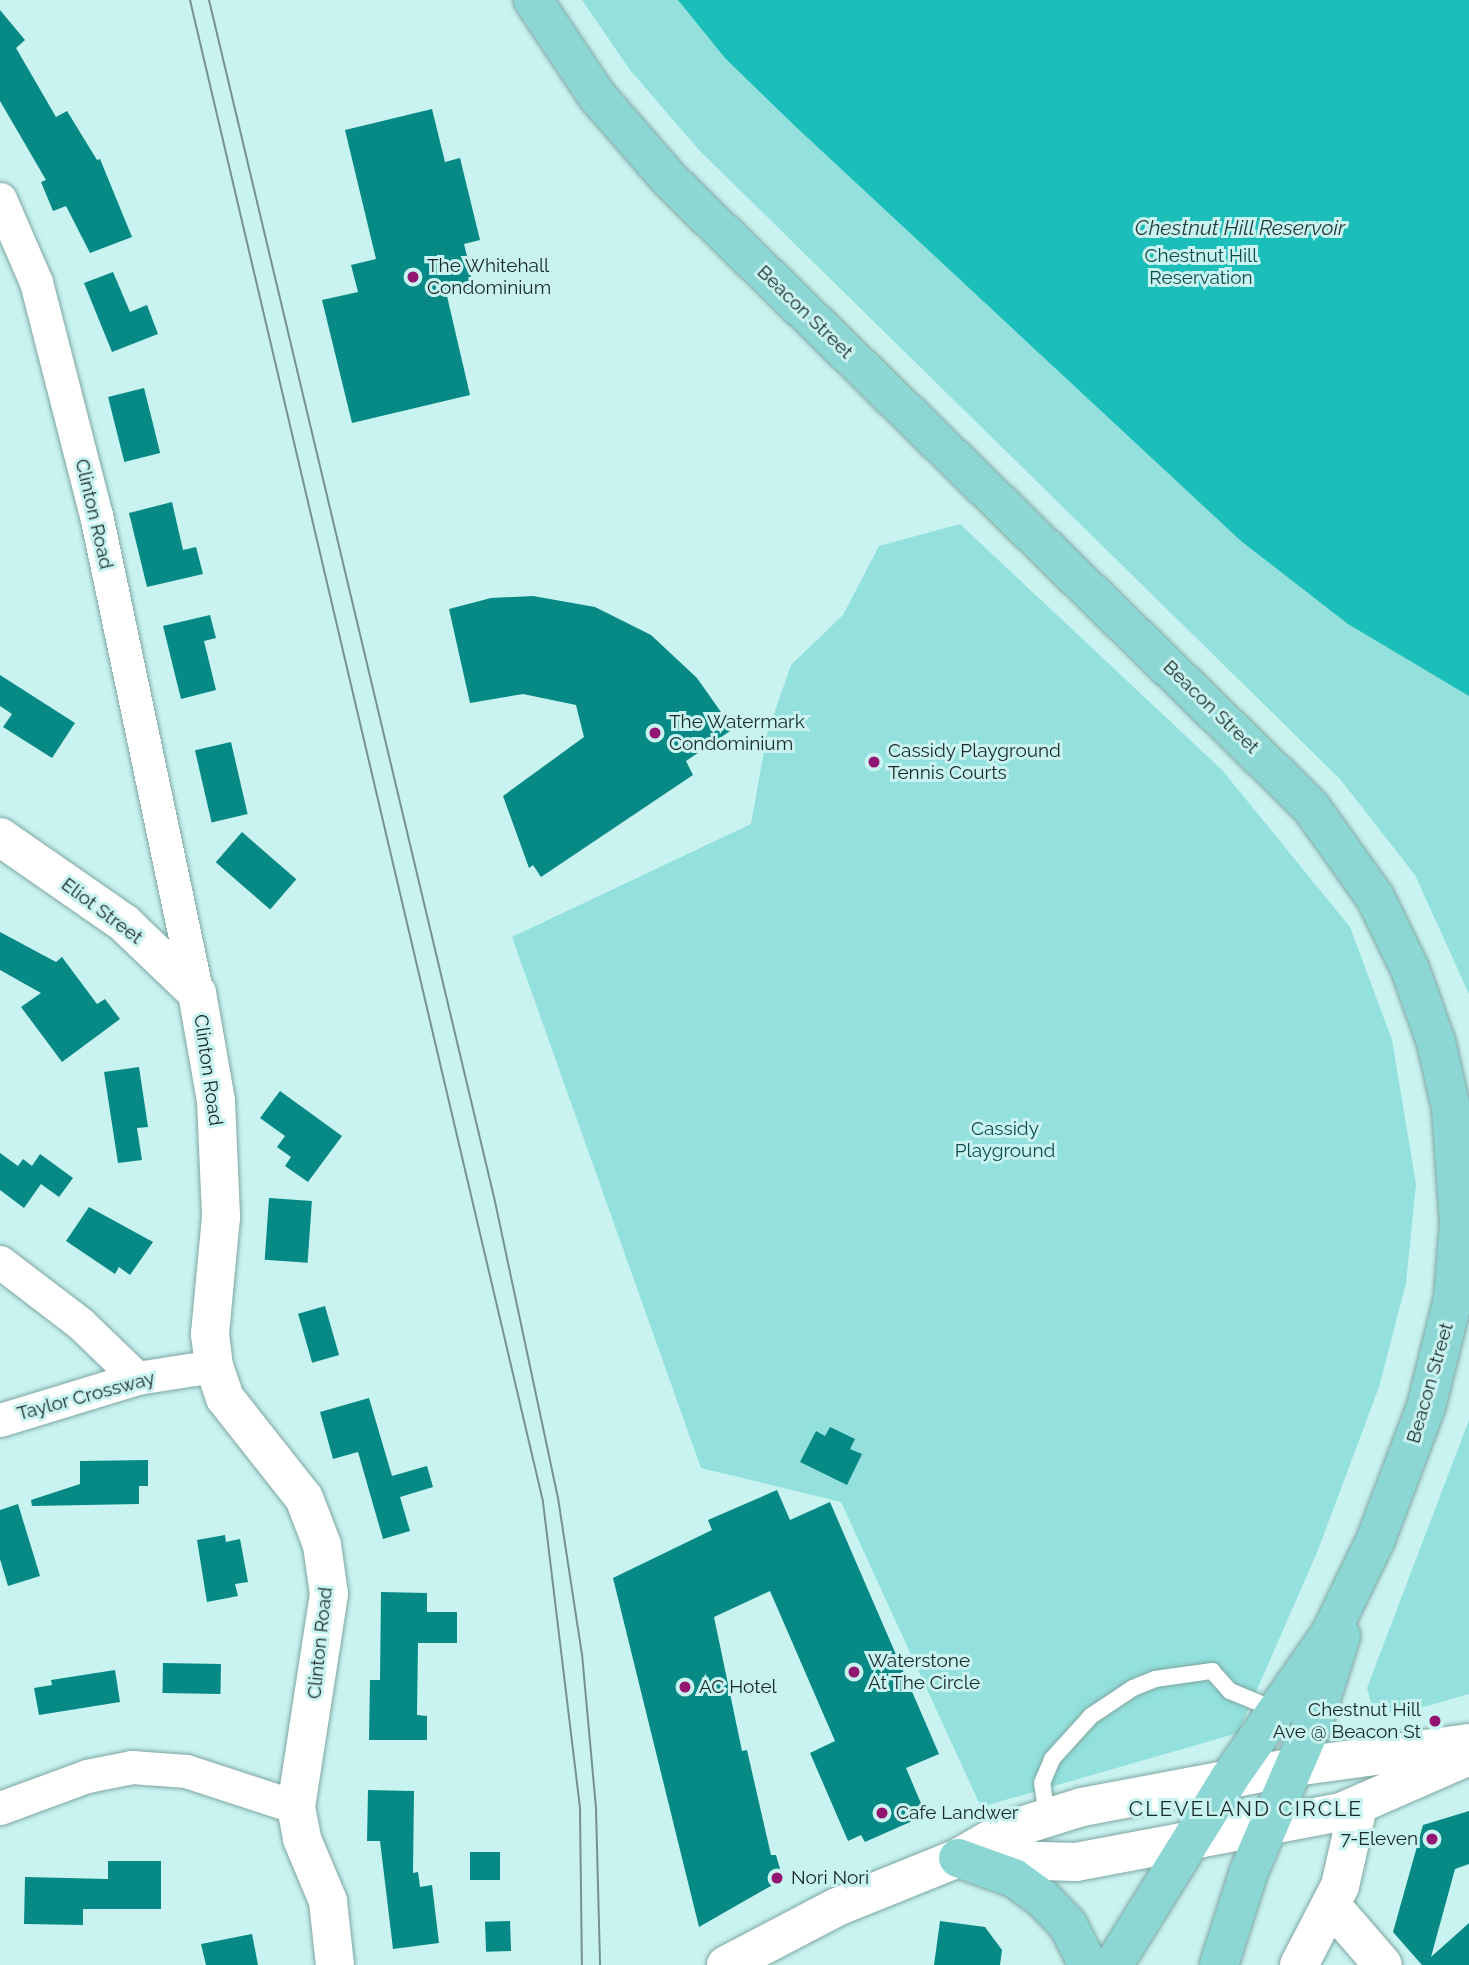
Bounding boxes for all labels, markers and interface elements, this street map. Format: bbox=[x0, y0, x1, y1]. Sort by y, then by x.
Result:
water label: Chestnut Hill Reservoir bbox=[1135, 215, 1345, 241]
park label: Chestnut Hill Reservation bbox=[1145, 245, 1257, 289]
place label: The Whitehall Condominium bbox=[427, 255, 551, 299]
street label: Beacon Street bbox=[752, 261, 858, 363]
marker: The Whitehall Condominium bbox=[405, 269, 421, 285]
street label: Clinton Road bbox=[70, 457, 118, 571]
street label: Beacon Street bbox=[1158, 656, 1264, 758]
place label: The Watermark Condominium bbox=[669, 711, 805, 755]
marker: The Watermark Condominium bbox=[647, 725, 663, 741]
place label: Cassidy Playground Tennis Courts bbox=[888, 740, 1061, 784]
marker: Cassidy Playground Tennis Courts bbox=[866, 754, 882, 770]
street label: Eliot Street bbox=[57, 873, 147, 949]
street label: Clinton Road bbox=[189, 1013, 227, 1127]
park label: Cassidy Playground bbox=[955, 1118, 1055, 1162]
street label: Beacon Street bbox=[1402, 1320, 1458, 1446]
street label: Taylor Crossway bbox=[14, 1367, 158, 1425]
street label: Clinton Road bbox=[303, 1586, 337, 1700]
place label: Waterstone At The Circle bbox=[868, 1650, 981, 1694]
marker: Waterstone At The Circle bbox=[846, 1664, 862, 1680]
place label: AC Hotel bbox=[699, 1676, 777, 1698]
marker: AC Hotel bbox=[677, 1679, 693, 1695]
place label: Chestnut Hill Ave @ Beacon St bbox=[1273, 1699, 1421, 1743]
marker: Chestnut Hill Ave @ Beacon St bbox=[1427, 1713, 1443, 1729]
district label: CLEVELAND CIRCLE bbox=[1131, 1796, 1361, 1822]
place label: Cafe Landwer bbox=[896, 1802, 1019, 1824]
marker: Cafe Landwer bbox=[874, 1805, 890, 1821]
place label: 7-Eleven bbox=[1341, 1828, 1418, 1850]
marker: 7-Eleven bbox=[1424, 1831, 1440, 1847]
place label: Nori Nori bbox=[791, 1867, 869, 1889]
marker: Nori Nori bbox=[769, 1870, 785, 1886]

